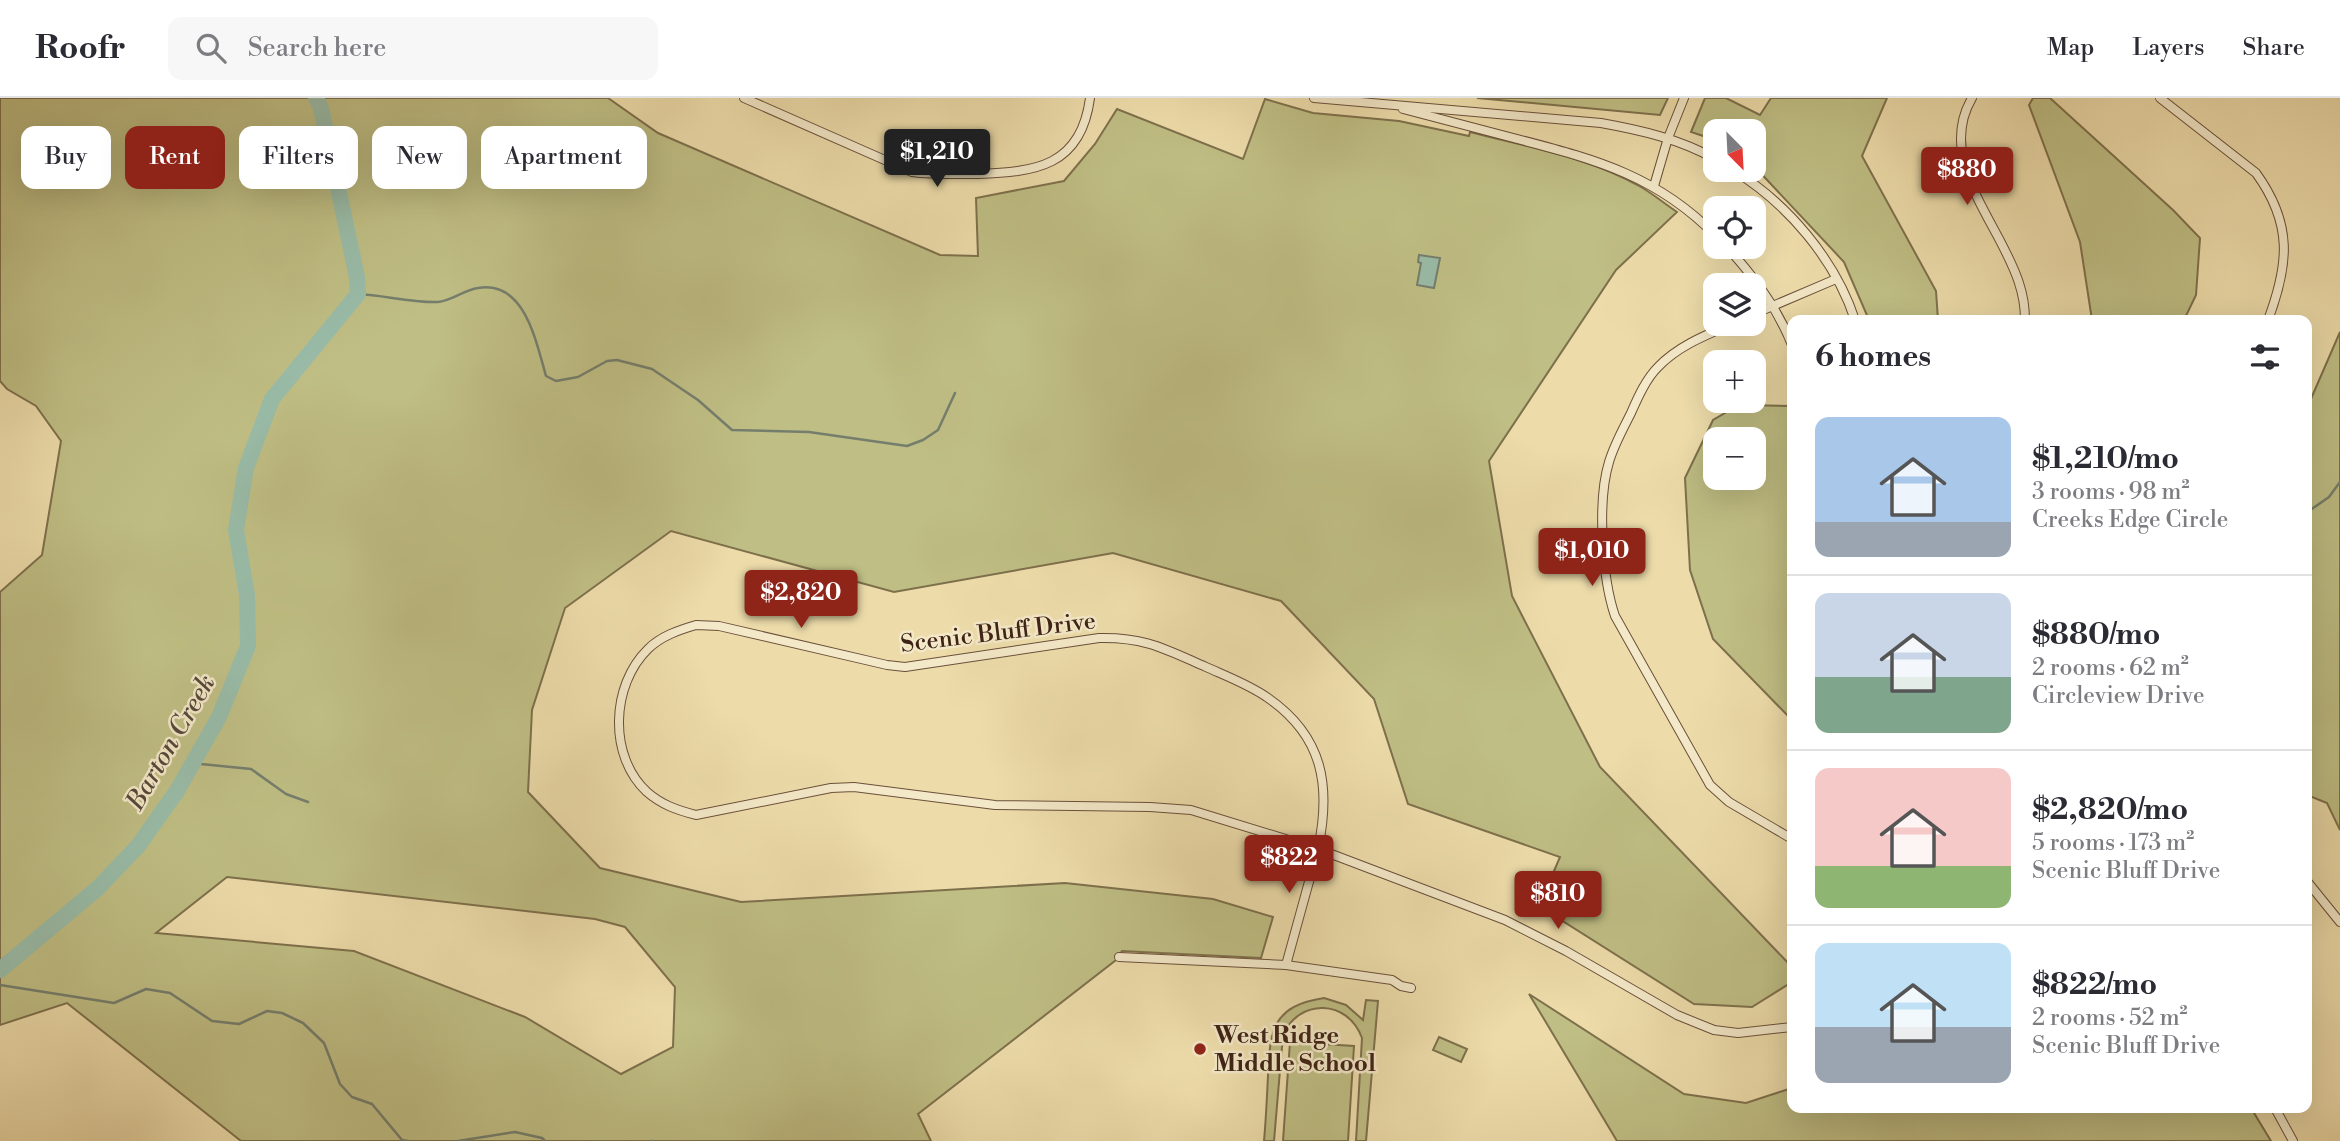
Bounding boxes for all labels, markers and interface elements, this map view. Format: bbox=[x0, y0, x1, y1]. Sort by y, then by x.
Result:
search box bbox=[168, 17, 658, 80]
text: Roofr bbox=[35, 28, 126, 69]
icon: search bbox=[192, 29, 230, 67]
text: Search here bbox=[248, 32, 386, 64]
text: Map bbox=[2047, 33, 2094, 63]
text: Layers bbox=[2132, 33, 2204, 63]
text: Share bbox=[2242, 33, 2305, 63]
north arrow bbox=[1703, 119, 1766, 182]
map controls bbox=[1703, 119, 1766, 490]
chip: Buy bbox=[21, 126, 111, 189]
chip: Rent bbox=[125, 126, 225, 189]
chip: Filters bbox=[239, 126, 358, 189]
chip: New bbox=[372, 126, 467, 189]
chip: Apartment bbox=[481, 126, 647, 189]
pin: $1,210 bbox=[880, 130, 994, 189]
text: $1,210 bbox=[900, 138, 974, 166]
pin: $880 bbox=[1926, 148, 2008, 207]
text: $880 bbox=[1937, 156, 1997, 184]
button: locate bbox=[1703, 196, 1766, 259]
button: layers bbox=[1703, 273, 1766, 336]
text: 6 homes bbox=[1815, 338, 1931, 376]
icon: filters bbox=[2246, 338, 2284, 376]
button: + bbox=[1703, 350, 1766, 413]
button: − bbox=[1703, 427, 1766, 490]
text: $1,210/mo bbox=[2032, 440, 2179, 478]
icon: home bbox=[1871, 445, 1955, 529]
text: 3 rooms · 98 m² bbox=[2032, 478, 2189, 506]
text: Creeks Edge Circle bbox=[2032, 506, 2228, 534]
pin: $1,010 bbox=[1535, 528, 1649, 588]
text: $1,010 bbox=[1554, 537, 1630, 565]
pin: $2,820 bbox=[744, 570, 858, 630]
text: $2,820 bbox=[761, 579, 841, 607]
street label: Scenic Bluff Drive bbox=[899, 606, 1097, 660]
text: $880/mo bbox=[2032, 616, 2161, 654]
icon: home bbox=[1871, 621, 1955, 705]
text: 2 rooms · 62 m² bbox=[2032, 654, 2189, 682]
water label: Barton Creek bbox=[119, 669, 223, 817]
text: Circleview Drive bbox=[2032, 682, 2205, 710]
text: $2,820/mo bbox=[2032, 791, 2188, 829]
icon: home bbox=[1871, 796, 1955, 880]
text: 5 rooms · 173 m² bbox=[2032, 829, 2194, 857]
pin: $822 bbox=[1248, 836, 1330, 895]
text: $822 bbox=[1260, 844, 1318, 872]
text: Scenic Bluff Drive bbox=[2032, 857, 2220, 885]
pin: $810 bbox=[1517, 872, 1599, 931]
text: $810 bbox=[1531, 880, 1585, 908]
text: $822/mo bbox=[2032, 966, 2157, 1004]
icon: home bbox=[1871, 971, 1955, 1055]
text: 2 rooms · 52 m² bbox=[2032, 1004, 2188, 1032]
place label: West Ridge Middle School bbox=[1213, 1021, 1376, 1079]
text: Scenic Bluff Drive bbox=[2032, 1032, 2220, 1060]
marker: West Ridge Middle School bbox=[1192, 1041, 1208, 1057]

